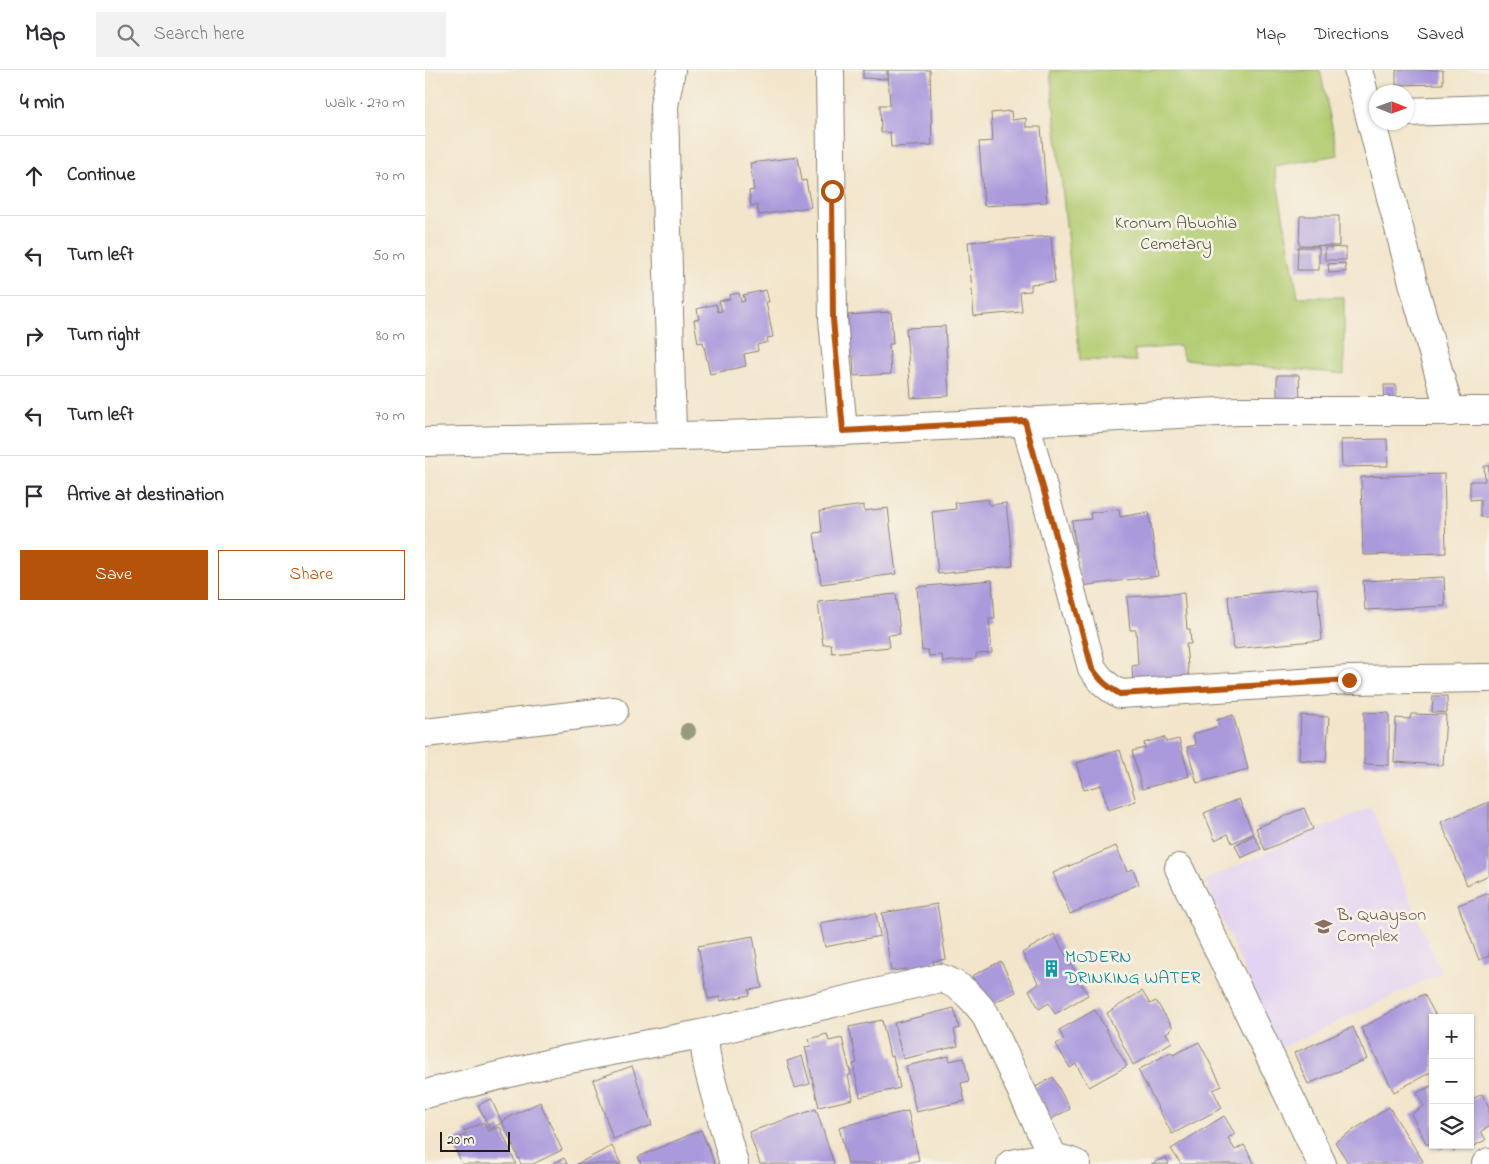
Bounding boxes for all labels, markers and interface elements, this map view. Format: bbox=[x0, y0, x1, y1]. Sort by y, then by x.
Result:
search box bbox=[96, 12, 446, 57]
text: Map bbox=[25, 17, 66, 52]
icon: search bbox=[114, 21, 142, 49]
text: Search here bbox=[154, 21, 245, 48]
text: Map bbox=[1256, 22, 1286, 48]
text: Directions bbox=[1314, 22, 1389, 48]
text: Saved bbox=[1417, 22, 1464, 48]
north arrow bbox=[1369, 85, 1414, 130]
text: 4 min bbox=[20, 88, 64, 118]
text: Walk · 270 m bbox=[325, 91, 405, 115]
icon: ahead bbox=[20, 162, 48, 190]
text: Continue bbox=[67, 162, 135, 189]
text: 70 m bbox=[375, 164, 405, 188]
route start bbox=[821, 180, 844, 203]
park label: Kronum Abuohia Cemetary bbox=[1115, 211, 1237, 258]
icon: left bbox=[20, 242, 48, 270]
text: Turn left bbox=[67, 242, 134, 269]
text: 50 m bbox=[373, 244, 405, 268]
icon: right bbox=[20, 322, 48, 350]
text: Turn right bbox=[67, 322, 140, 349]
text: 80 m bbox=[376, 324, 405, 348]
icon: left bbox=[20, 402, 48, 430]
text: Turn left bbox=[67, 402, 134, 429]
text: 70 m bbox=[375, 404, 405, 428]
icon: arrive bbox=[20, 482, 48, 510]
text: Arrive at destination bbox=[67, 482, 224, 509]
button: Save bbox=[20, 550, 208, 600]
button: Share bbox=[218, 550, 405, 600]
route end bbox=[1338, 669, 1361, 692]
place label: B. Quayson Complex bbox=[1336, 903, 1426, 950]
school or university icon: B. Quayson Complex bbox=[1313, 916, 1333, 936]
place label: MODERN DRINKING WATER bbox=[1064, 945, 1201, 992]
building icon: MODERN DRINKING WATER bbox=[1041, 958, 1061, 978]
map controls bbox=[1429, 1014, 1474, 1149]
button: + bbox=[1429, 1014, 1474, 1059]
button: − bbox=[1429, 1059, 1474, 1104]
button: layers bbox=[1429, 1104, 1474, 1149]
scale bar bbox=[440, 1129, 510, 1152]
text: 20 m bbox=[447, 1130, 474, 1151]

